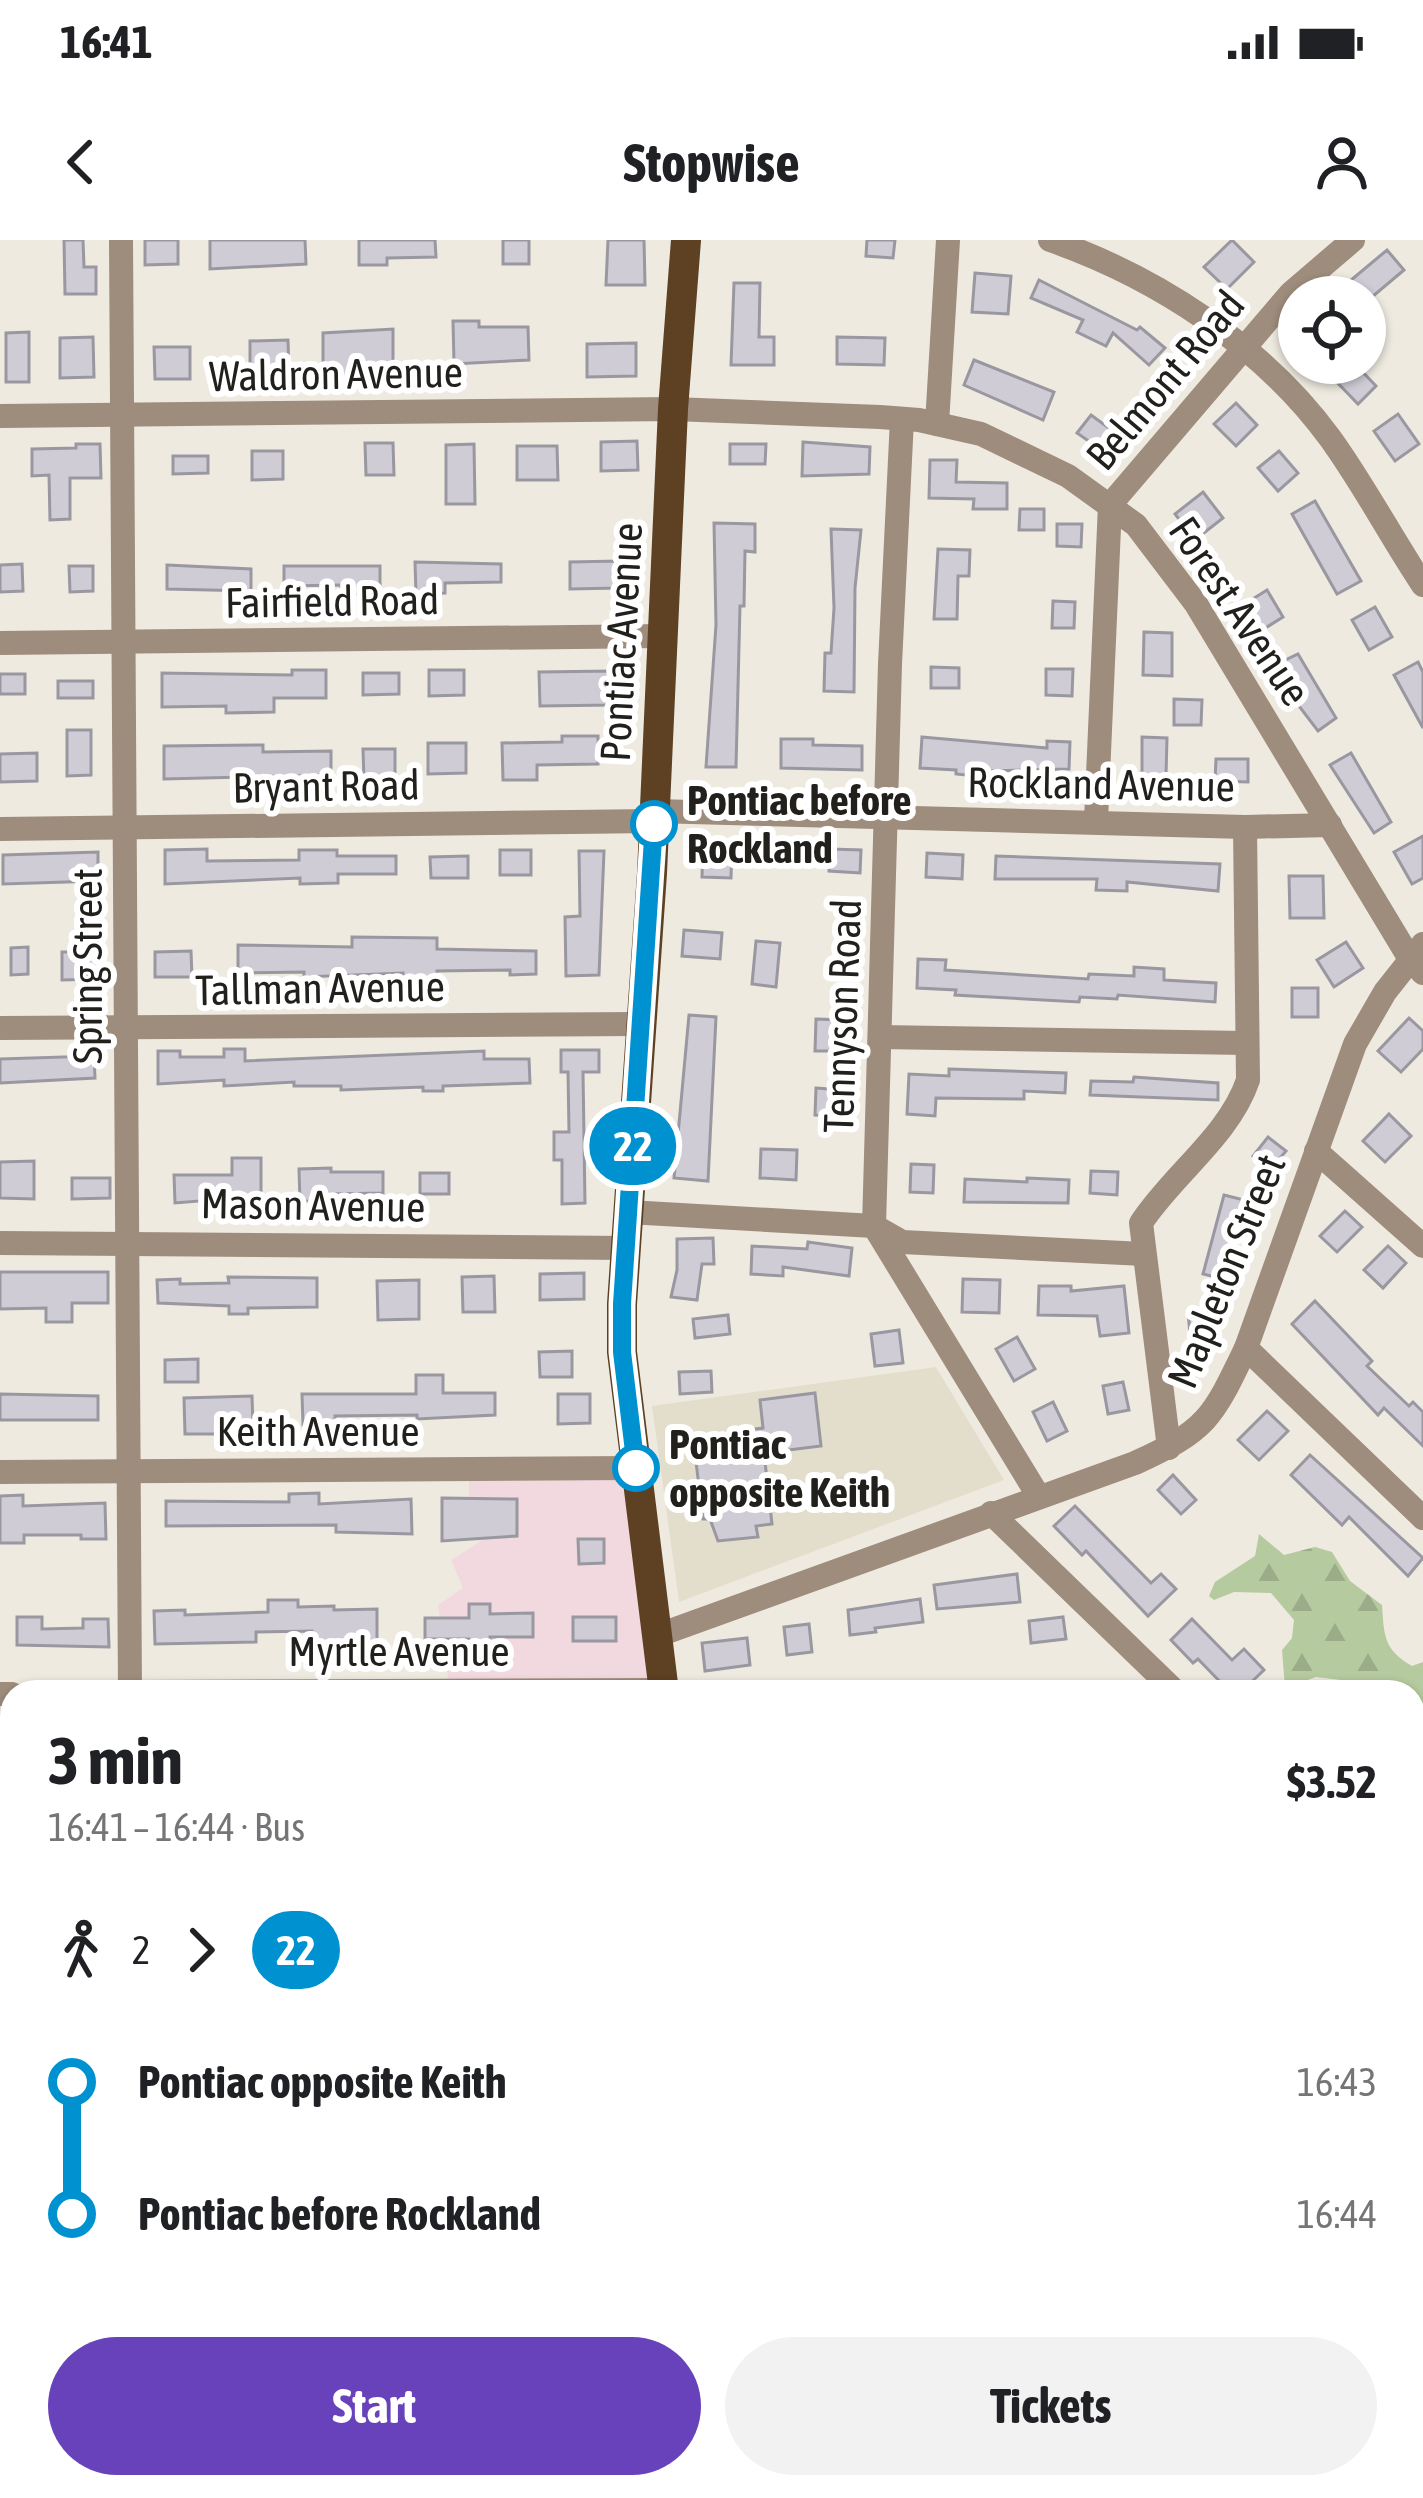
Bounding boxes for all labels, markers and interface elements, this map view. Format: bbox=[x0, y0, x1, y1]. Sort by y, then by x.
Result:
text: 16:41 bbox=[60, 16, 153, 68]
icon: back bbox=[48, 129, 114, 195]
icon: person bbox=[1309, 129, 1375, 195]
text: Stopwise bbox=[623, 132, 800, 193]
map controls bbox=[1278, 276, 1386, 384]
button: locate bbox=[1278, 276, 1386, 384]
street label: Belmont Road bbox=[1076, 281, 1254, 479]
street label: Waldron Avenue bbox=[209, 348, 463, 400]
street label: Forest Avenue bbox=[1160, 508, 1320, 714]
street label: Pontiac Avenue bbox=[591, 521, 651, 763]
street label: Fairfield Road bbox=[225, 575, 439, 627]
street label: Rockland Avenue bbox=[967, 758, 1235, 810]
street label: Bryant Road bbox=[232, 760, 420, 812]
place label: Pontiac before Rockland bbox=[687, 776, 912, 872]
marker: Pontiac before Rockland bbox=[632, 802, 676, 846]
street label: Spring Street bbox=[63, 868, 111, 1064]
street label: Tennyson Road bbox=[814, 898, 870, 1134]
street label: Tallman Avenue bbox=[195, 962, 445, 1014]
line badge: 22 bbox=[579, 1107, 687, 1185]
text: 22 bbox=[613, 1122, 653, 1170]
street label: Mapleton Street bbox=[1157, 1147, 1295, 1395]
street label: Mason Avenue bbox=[200, 1179, 426, 1231]
street label: Keith Avenue bbox=[217, 1407, 419, 1455]
place label: Pontiac opposite Keith bbox=[669, 1420, 890, 1516]
marker: Pontiac opposite Keith bbox=[614, 1446, 658, 1490]
street label: Myrtle Avenue bbox=[288, 1627, 510, 1675]
text: 3 min bbox=[48, 1722, 183, 1798]
text: $3.52 bbox=[1287, 1756, 1377, 1808]
text: 16:41 – 16:44 · Bus bbox=[48, 1805, 305, 1849]
icon: walk bbox=[48, 1917, 114, 1983]
icon: forward bbox=[168, 1917, 234, 1983]
text: 22 bbox=[276, 1926, 316, 1974]
text: 2 bbox=[132, 1928, 150, 1972]
text: Pontiac opposite Keith bbox=[138, 2056, 507, 2108]
text: 16:43 bbox=[1297, 2060, 1377, 2104]
text: Pontiac before Rockland bbox=[138, 2188, 541, 2240]
text: 16:44 bbox=[1297, 2192, 1377, 2236]
button: Start bbox=[48, 2337, 701, 2475]
button: Tickets bbox=[725, 2337, 1377, 2475]

